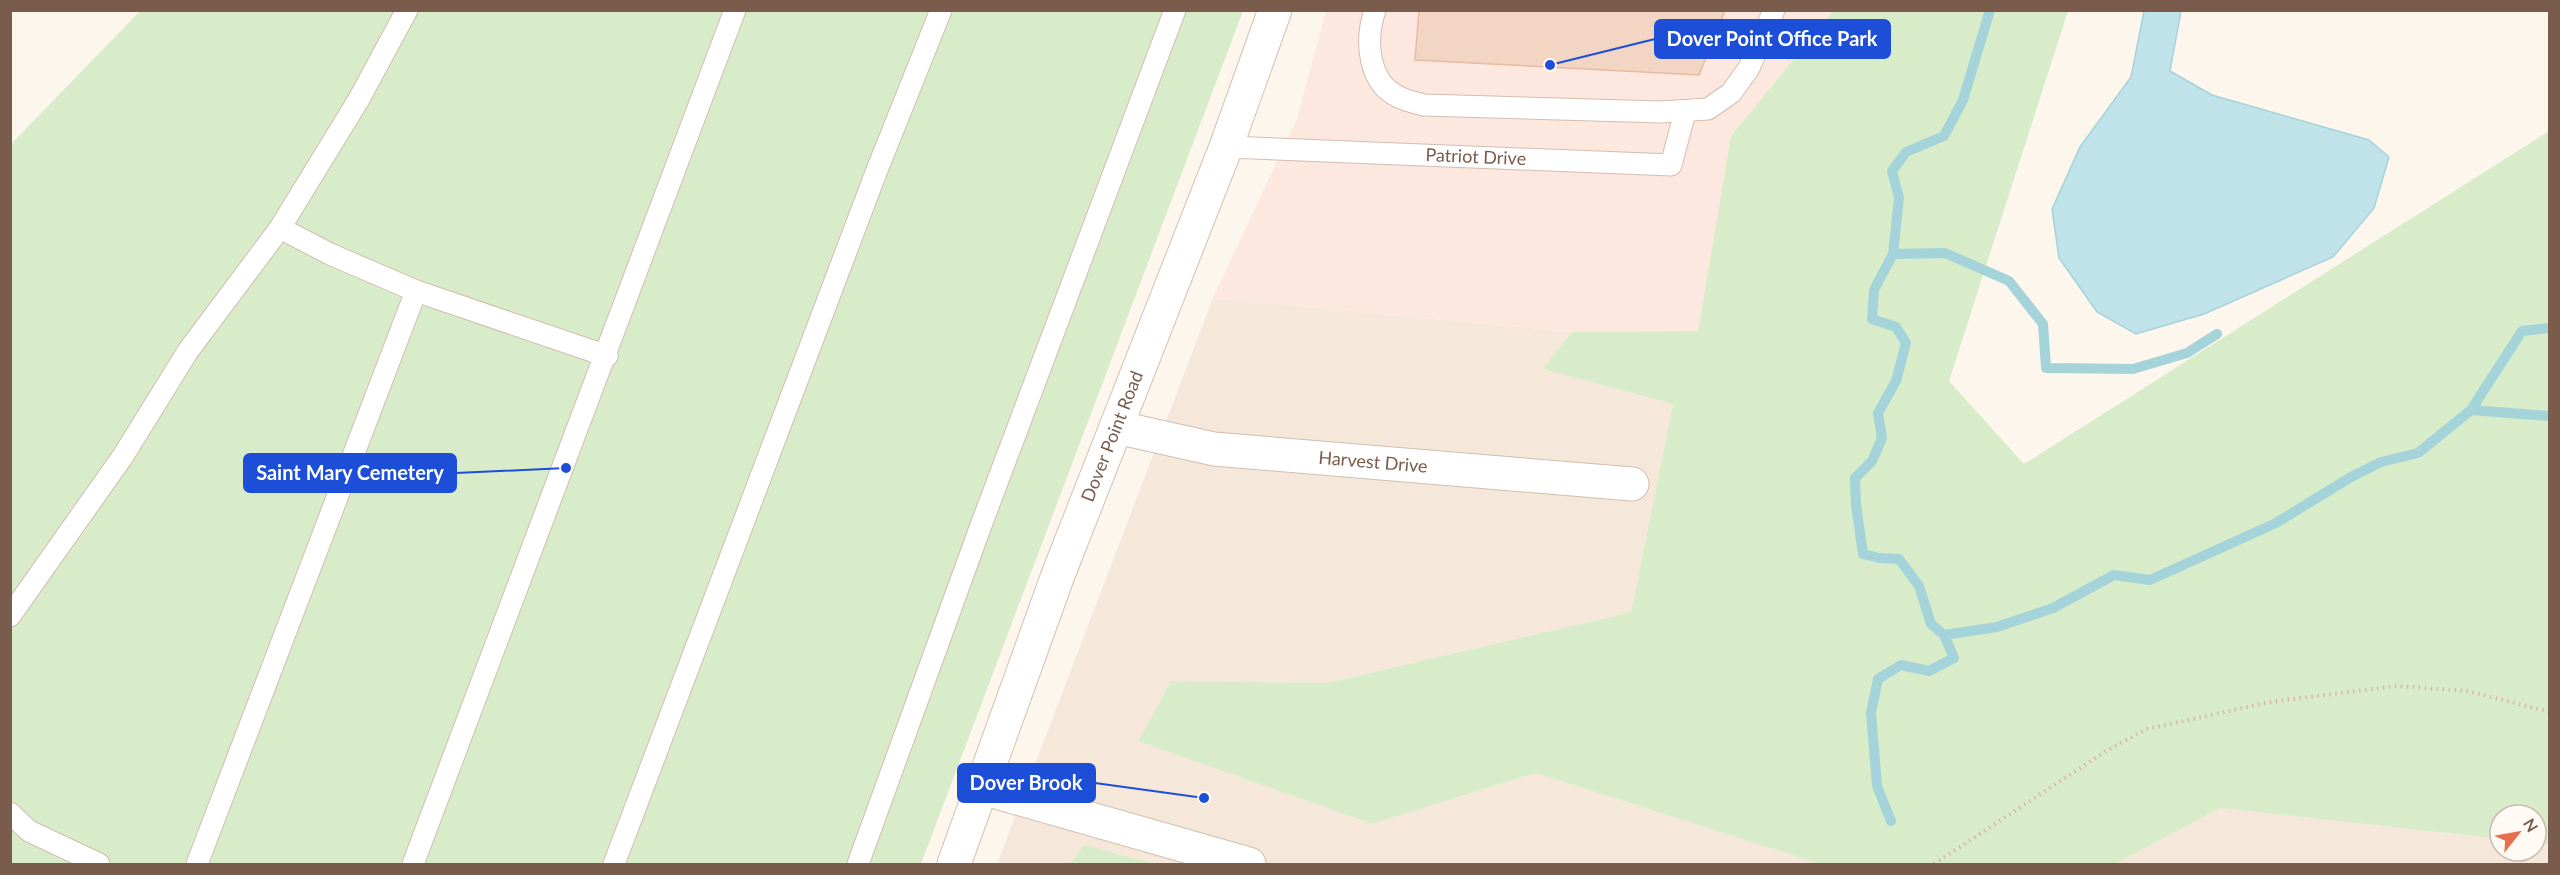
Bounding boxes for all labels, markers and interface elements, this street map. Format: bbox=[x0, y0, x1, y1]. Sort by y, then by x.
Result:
callout: Dover Point Office Park bbox=[1655, 20, 1890, 58]
text: Dover Point Office Park bbox=[1667, 26, 1878, 50]
street label: Patriot Drive bbox=[1425, 143, 1527, 169]
street label: Dover Point Road bbox=[1076, 367, 1147, 505]
street label: Harvest Drive bbox=[1318, 446, 1429, 477]
callout: Saint Mary Cemetery bbox=[244, 454, 456, 492]
text: Saint Mary Cemetery bbox=[256, 460, 444, 484]
callout: Dover Brook bbox=[958, 764, 1095, 802]
text: Dover Brook bbox=[970, 770, 1083, 794]
north arrow bbox=[2488, 803, 2548, 863]
text: N bbox=[2520, 815, 2543, 835]

